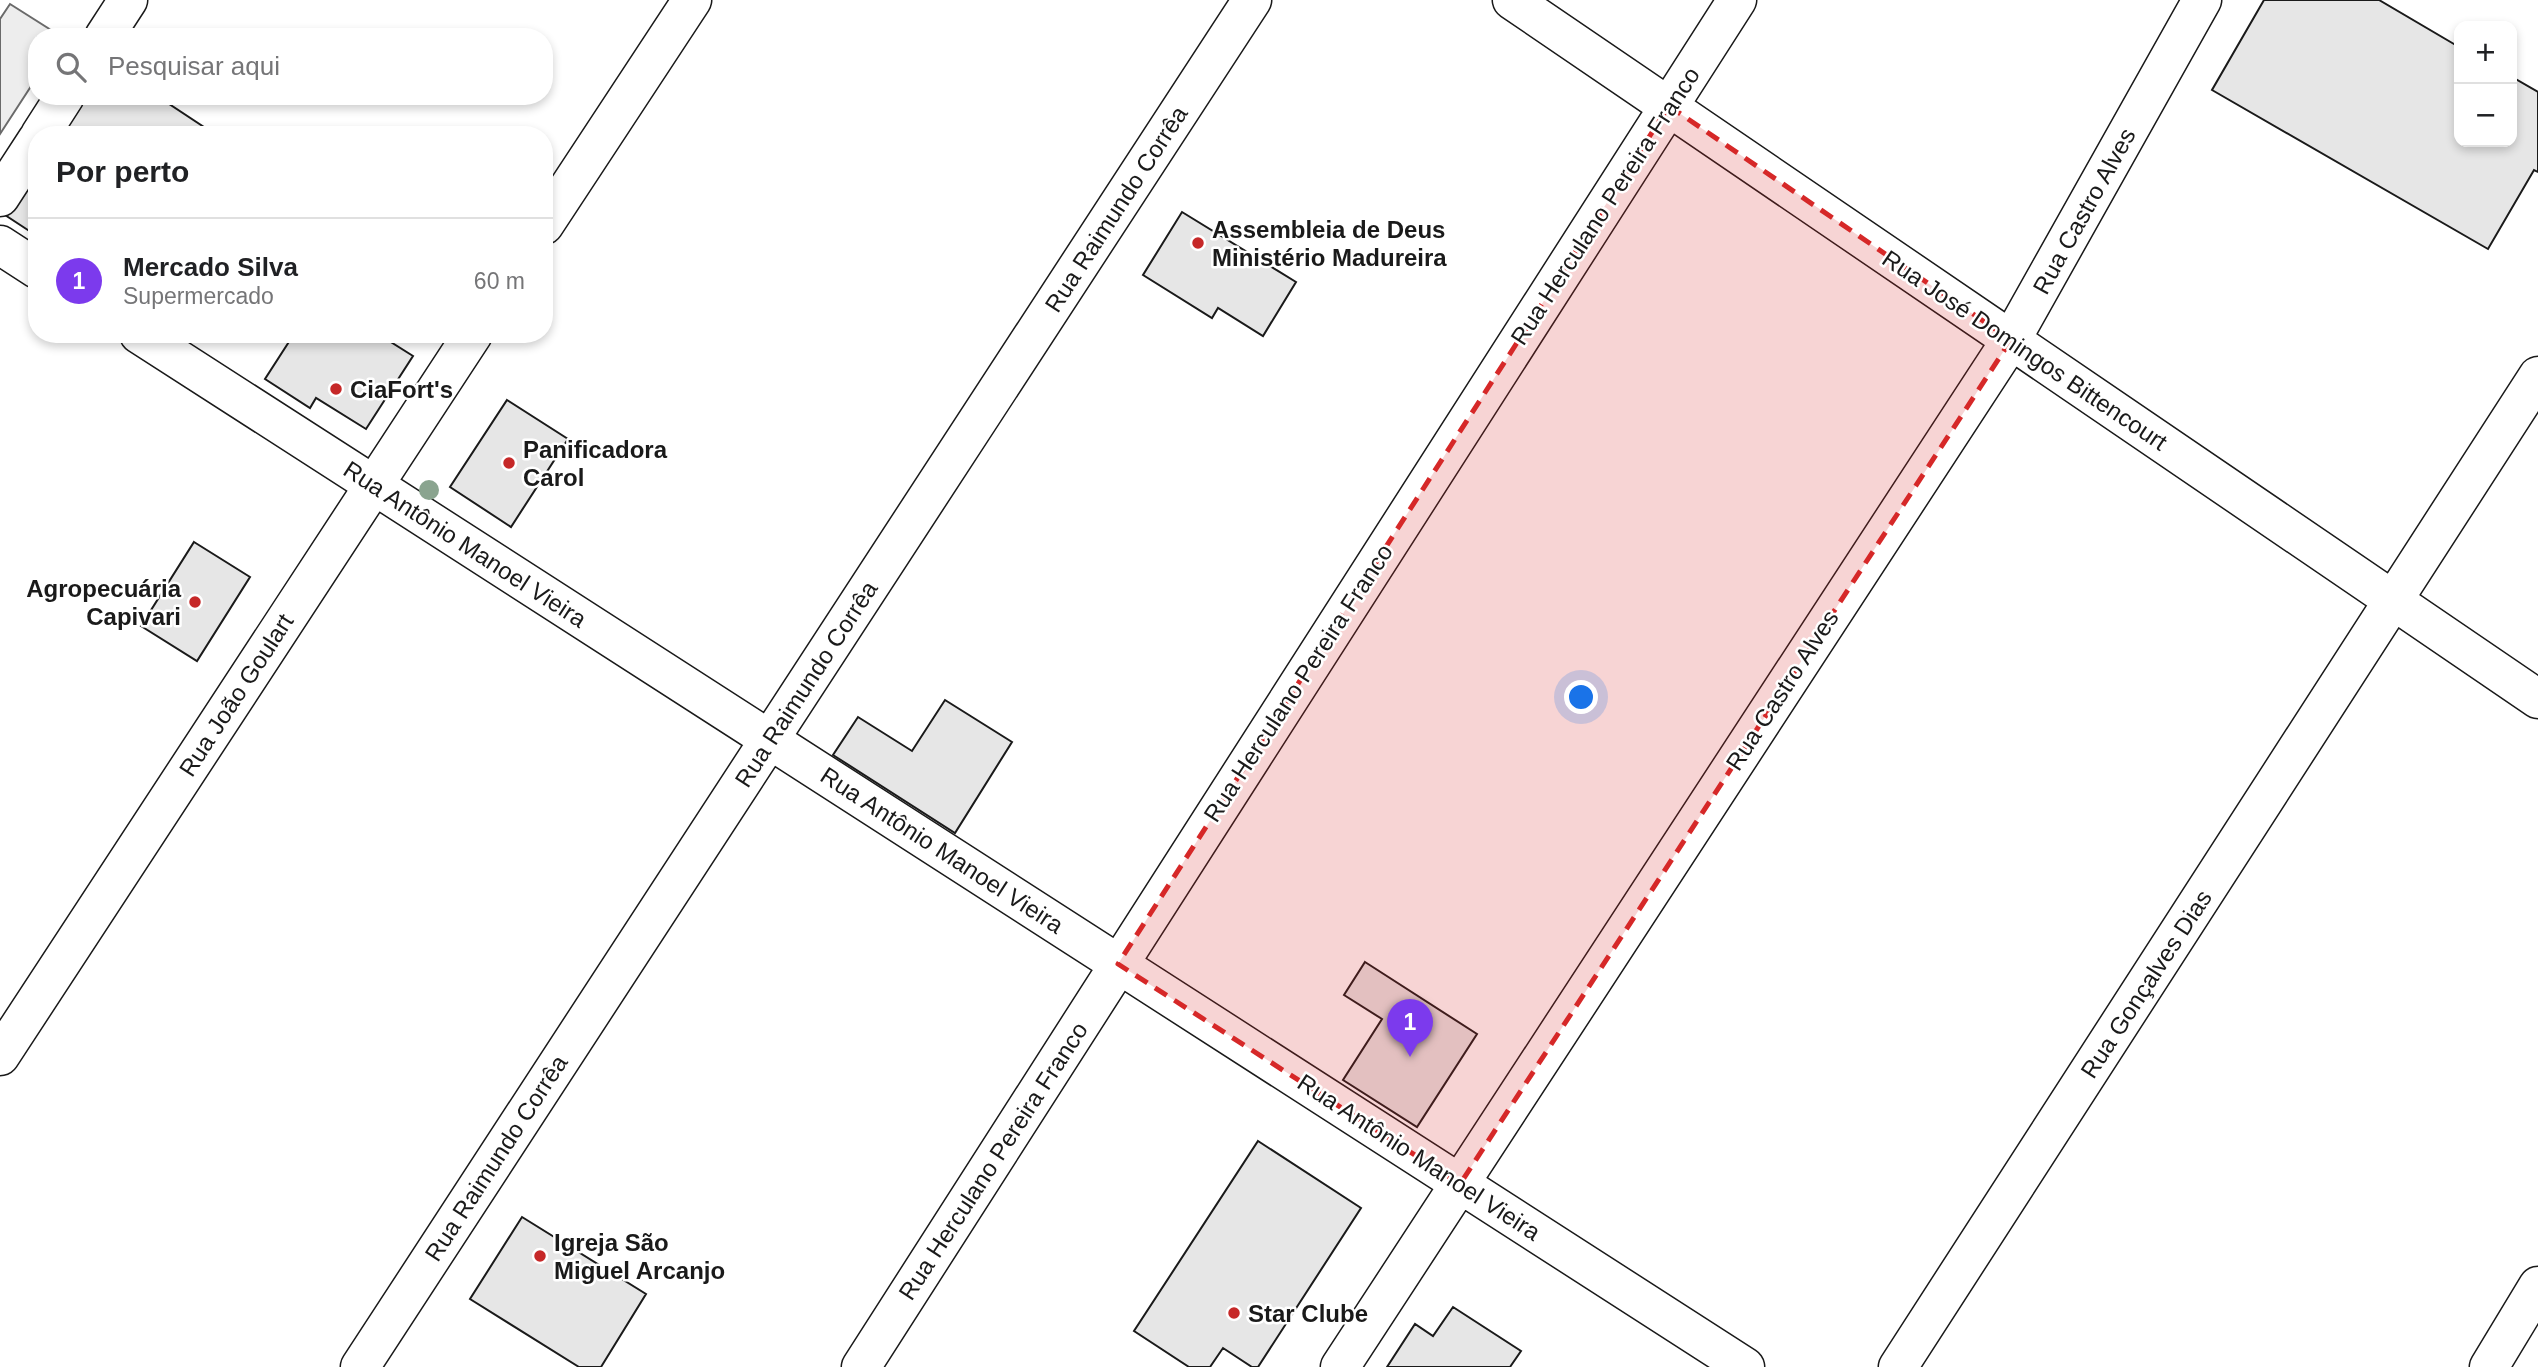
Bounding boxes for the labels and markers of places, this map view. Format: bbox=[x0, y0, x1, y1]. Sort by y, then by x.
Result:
place label: Assembleia de Deus Ministério Madureira bbox=[1212, 216, 1447, 271]
marker: Assembleia de Deus Ministério Madureira bbox=[1190, 235, 1206, 251]
place label: CiaFort's bbox=[350, 376, 453, 403]
marker: CiaFort's bbox=[328, 381, 344, 397]
place label: Panificadora Carol bbox=[523, 436, 668, 491]
marker: Panificadora Carol bbox=[501, 455, 517, 471]
place label: Agropecuária Capivari bbox=[26, 575, 182, 630]
marker: Agropecuária Capivari bbox=[187, 594, 203, 610]
pin: 1 bbox=[1387, 999, 1433, 1057]
place label: Igreja São Miguel Arcanjo bbox=[554, 1229, 725, 1284]
marker: Igreja São Miguel Arcanjo bbox=[532, 1248, 548, 1264]
place label: Star Clube bbox=[1248, 1300, 1368, 1327]
marker: Star Clube bbox=[1226, 1305, 1242, 1321]

